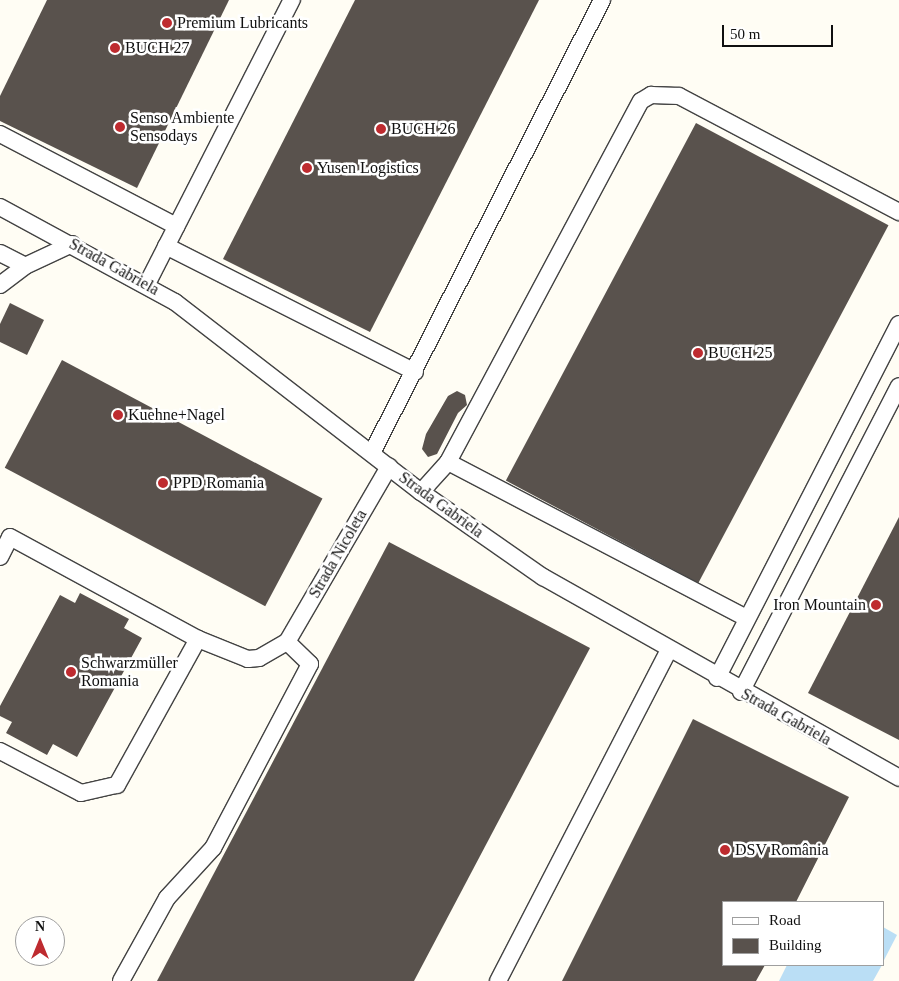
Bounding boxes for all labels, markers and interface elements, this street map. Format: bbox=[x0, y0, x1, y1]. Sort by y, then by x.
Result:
place label: Premium Lubricants bbox=[177, 13, 308, 33]
scale bar bbox=[724, 15, 835, 47]
marker: Premium Lubricants bbox=[161, 17, 173, 29]
text: 50 m bbox=[730, 26, 760, 42]
place label: BUCH 27 bbox=[125, 38, 189, 58]
marker: BUCH 27 bbox=[109, 42, 121, 54]
place label: Senso Ambiente Sensodays bbox=[130, 108, 235, 146]
place label: BUCH 26 bbox=[391, 119, 455, 139]
marker: Senso Ambiente Sensodays bbox=[114, 121, 126, 133]
marker: BUCH 26 bbox=[375, 123, 387, 135]
place label: Yusen Logistics bbox=[317, 158, 419, 178]
marker: Yusen Logistics bbox=[301, 162, 313, 174]
street label: Strada Gabriela bbox=[66, 234, 162, 300]
place label: BUCH 25 bbox=[708, 343, 772, 363]
marker: BUCH 25 bbox=[692, 347, 704, 359]
place label: Kuehne+Nagel bbox=[128, 405, 225, 425]
marker: Kuehne+Nagel bbox=[112, 409, 124, 421]
street label: Strada Gabriela bbox=[395, 468, 487, 542]
place label: PPD Romania bbox=[173, 473, 264, 493]
marker: PPD Romania bbox=[157, 477, 169, 489]
street label: Strada Nicoleta bbox=[305, 506, 371, 602]
place label: Iron Mountain bbox=[773, 595, 866, 615]
marker: Iron Mountain bbox=[870, 599, 882, 611]
place label: Schwarzmüller Romania bbox=[81, 653, 178, 691]
marker: Schwarzmüller Romania bbox=[65, 666, 77, 678]
street label: Strada Gabriela bbox=[738, 684, 834, 750]
place label: DSV România bbox=[735, 840, 829, 860]
marker: DSV România bbox=[719, 844, 731, 856]
legend bbox=[722, 901, 884, 966]
text: Road bbox=[769, 912, 801, 928]
north arrow bbox=[15, 916, 65, 966]
text: N bbox=[35, 919, 45, 934]
text: Building bbox=[769, 937, 822, 953]

